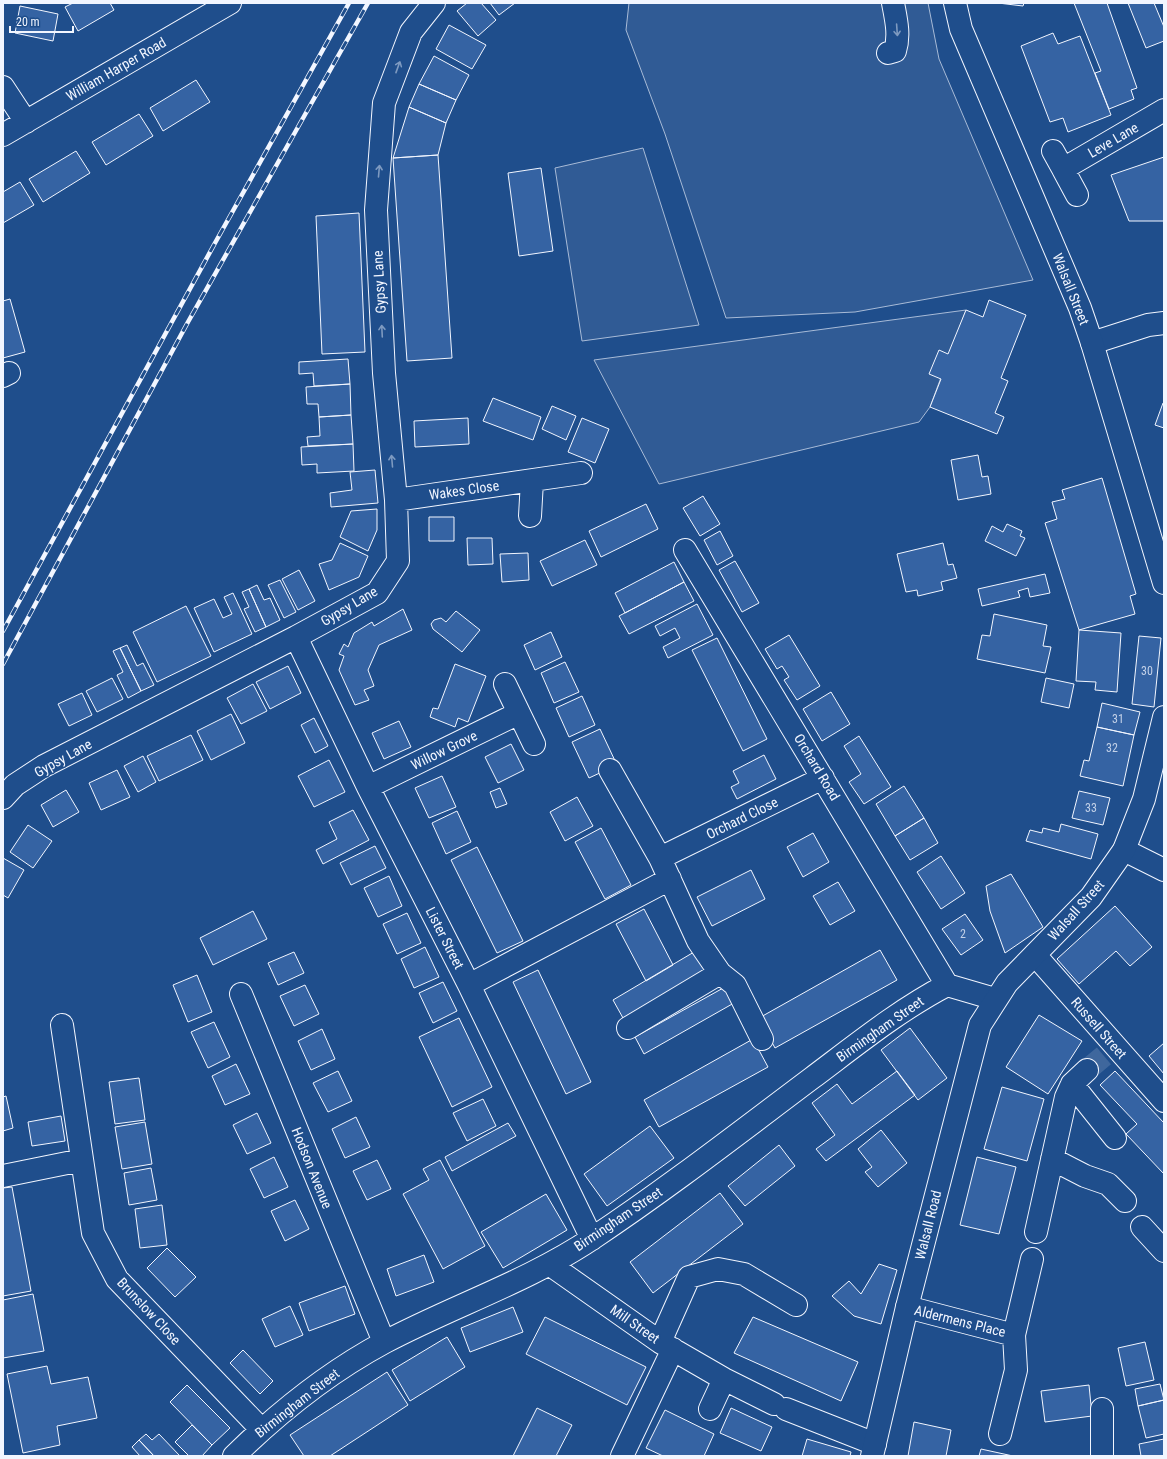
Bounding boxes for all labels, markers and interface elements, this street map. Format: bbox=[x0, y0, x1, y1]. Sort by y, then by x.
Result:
scale bar bbox=[10, 8, 73, 34]
text: 20 m bbox=[16, 15, 40, 29]
one-way arrow bbox=[893, 23, 900, 36]
street label: William Harper Road bbox=[63, 34, 169, 104]
one-way arrow bbox=[394, 62, 402, 74]
street label: Leve Lane bbox=[1085, 119, 1141, 161]
one-way arrow bbox=[375, 165, 382, 178]
street label: Gypsy Lane bbox=[369, 250, 389, 314]
street label: Walsall Street bbox=[1049, 251, 1093, 327]
one-way arrow bbox=[378, 325, 385, 338]
one-way arrow bbox=[388, 455, 396, 468]
street label: Wakes Close bbox=[428, 477, 500, 503]
street label: Gypsy Lane bbox=[318, 583, 381, 629]
house number: 30 bbox=[1141, 664, 1153, 678]
house number: 31 bbox=[1112, 712, 1124, 726]
street label: Willow Grove bbox=[408, 727, 480, 773]
street label: Orchard Road bbox=[791, 731, 843, 803]
street label: Gypsy Lane bbox=[32, 735, 95, 780]
house number: 32 bbox=[1106, 741, 1118, 755]
street label: Orchard Close bbox=[703, 794, 781, 842]
house number: 33 bbox=[1085, 801, 1097, 815]
street label: Walsall Street bbox=[1045, 876, 1107, 944]
street label: Lister Street bbox=[423, 904, 467, 972]
house number: 2 bbox=[960, 927, 966, 941]
street label: Birmingham Street bbox=[833, 993, 927, 1065]
street label: Russell Street bbox=[1068, 994, 1130, 1062]
street label: Hodson Avenue bbox=[288, 1125, 336, 1211]
street label: Birmingham Street bbox=[571, 1184, 665, 1254]
street label: Walsall Road bbox=[912, 1189, 944, 1261]
street label: Brunslow Close bbox=[114, 1274, 184, 1348]
street label: Mill Street bbox=[607, 1301, 663, 1347]
street label: Aldermens Place bbox=[913, 1302, 1008, 1340]
street label: Birmingham Street bbox=[252, 1365, 342, 1441]

